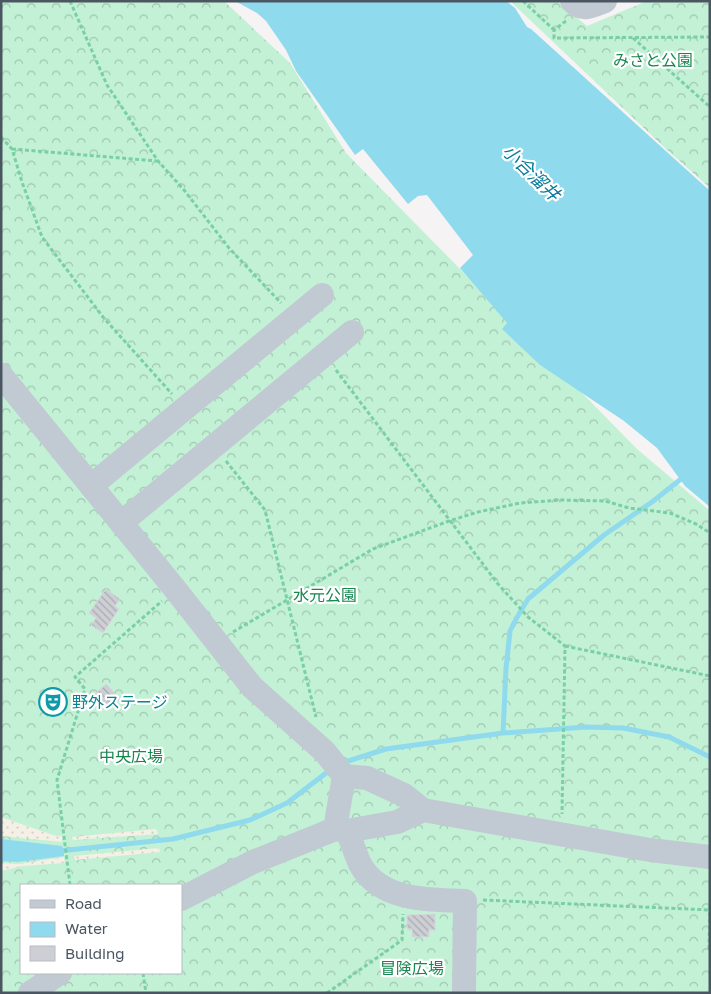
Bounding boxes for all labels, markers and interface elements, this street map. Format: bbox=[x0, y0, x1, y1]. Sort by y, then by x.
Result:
park label: みさと公園 bbox=[613, 50, 693, 70]
water label: 小合溜井 bbox=[498, 139, 567, 207]
park label: 水元公園 bbox=[293, 585, 357, 605]
theatre icon: 野外ステージ bbox=[38, 687, 68, 717]
place label: 野外ステージ bbox=[72, 692, 168, 712]
park label: 中央広場 bbox=[99, 746, 163, 766]
legend bbox=[20, 884, 182, 974]
text: Road bbox=[65, 894, 102, 912]
text: Water bbox=[65, 919, 108, 937]
text: Building bbox=[65, 944, 125, 962]
park label: 冒険広場 bbox=[380, 958, 444, 978]

